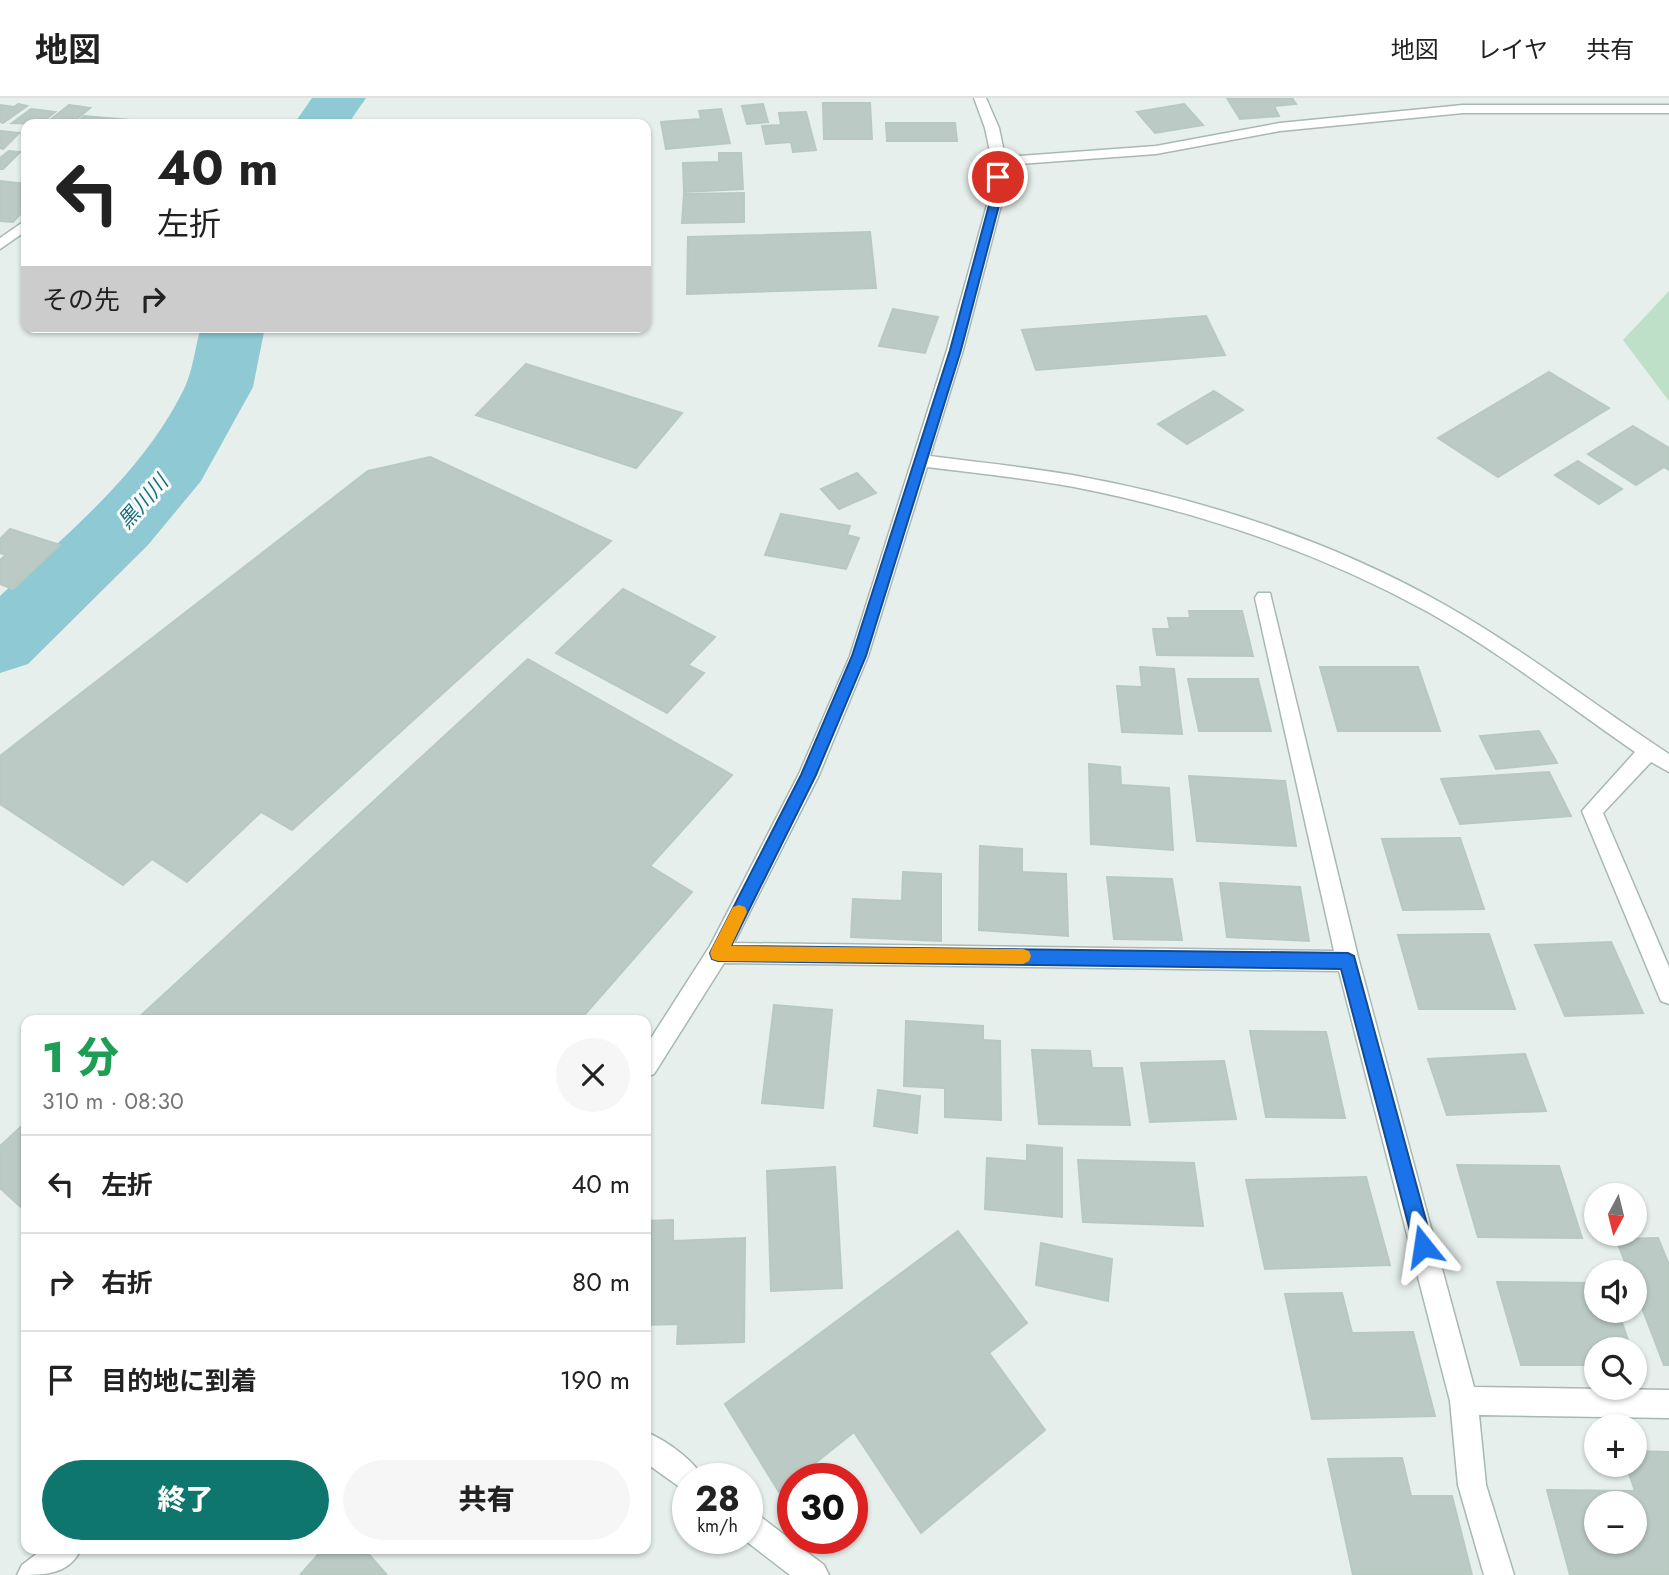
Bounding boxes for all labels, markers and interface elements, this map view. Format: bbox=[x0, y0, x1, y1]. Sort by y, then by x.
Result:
text: 地図 bbox=[35, 26, 101, 73]
text: 地図 bbox=[1391, 32, 1439, 67]
text: レイヤ bbox=[1477, 32, 1548, 67]
text: 共有 bbox=[1586, 32, 1634, 67]
text: 40 m bbox=[157, 133, 279, 203]
icon: left bbox=[42, 147, 133, 238]
pin bbox=[968, 147, 1028, 207]
icon: arrive bbox=[979, 158, 1017, 196]
text: 左折 bbox=[157, 201, 221, 247]
icon: right bbox=[134, 280, 172, 318]
text: その先 bbox=[42, 281, 120, 319]
water label: 黒川川 bbox=[111, 467, 176, 536]
text: 1 分 bbox=[42, 1027, 119, 1088]
button: close bbox=[556, 1038, 630, 1112]
text: 310 m · 08:30 bbox=[42, 1084, 184, 1118]
icon: left bbox=[42, 1165, 80, 1203]
text: 40 m bbox=[571, 1165, 630, 1203]
text: 左折 bbox=[101, 1166, 153, 1204]
north arrow bbox=[1584, 1183, 1647, 1246]
map controls bbox=[1584, 1183, 1647, 1554]
position arrow bbox=[1386, 1209, 1460, 1283]
button: sound bbox=[1584, 1260, 1647, 1323]
icon: right bbox=[42, 1263, 80, 1301]
text: 80 m bbox=[572, 1263, 630, 1301]
text: 右折 bbox=[101, 1264, 153, 1302]
button: search bbox=[1584, 1337, 1647, 1400]
icon: arrive bbox=[42, 1361, 80, 1399]
text: 190 m bbox=[560, 1361, 630, 1399]
text: 目的地に到着 bbox=[101, 1362, 257, 1400]
button: + bbox=[1584, 1414, 1647, 1477]
button: 終了 bbox=[42, 1460, 329, 1540]
button: 共有 bbox=[343, 1460, 630, 1540]
speed limit sign: 30 bbox=[777, 1463, 868, 1554]
text: 28 bbox=[695, 1474, 740, 1524]
button: − bbox=[1584, 1491, 1647, 1554]
text: km/h bbox=[697, 1513, 738, 1539]

